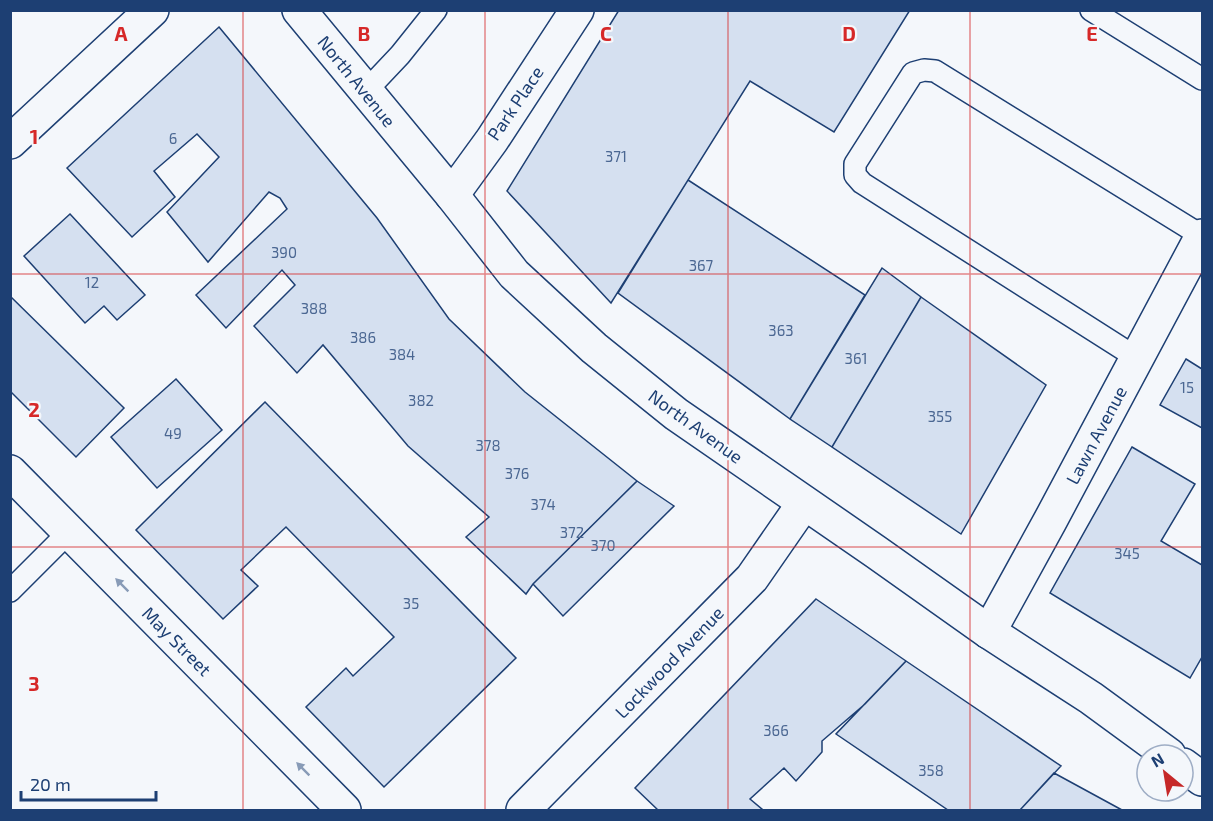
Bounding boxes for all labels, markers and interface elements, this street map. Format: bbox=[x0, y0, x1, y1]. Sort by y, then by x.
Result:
text: A bbox=[114, 21, 128, 45]
text: B bbox=[358, 21, 370, 45]
text: C bbox=[600, 21, 612, 45]
text: D bbox=[842, 21, 856, 45]
text: E bbox=[1086, 21, 1098, 45]
street label: North Avenue bbox=[313, 31, 401, 131]
street label: Park Place bbox=[482, 62, 548, 144]
text: 1 bbox=[30, 124, 38, 148]
house number: 6 bbox=[169, 129, 177, 147]
house number: 371 bbox=[605, 147, 627, 165]
house number: 390 bbox=[271, 243, 297, 261]
house number: 367 bbox=[689, 256, 714, 274]
house number: 12 bbox=[85, 273, 99, 291]
house number: 388 bbox=[301, 299, 327, 317]
house number: 363 bbox=[768, 321, 794, 339]
house number: 386 bbox=[350, 328, 376, 346]
house number: 384 bbox=[389, 345, 415, 363]
house number: 361 bbox=[845, 349, 867, 367]
house number: 15 bbox=[1180, 378, 1194, 396]
street label: Lawn Avenue bbox=[1061, 382, 1131, 488]
street label: North Avenue bbox=[644, 384, 748, 468]
house number: 382 bbox=[408, 391, 434, 409]
text: 2 bbox=[28, 397, 40, 421]
house number: 355 bbox=[928, 407, 952, 425]
house number: 49 bbox=[164, 424, 182, 442]
house number: 378 bbox=[475, 436, 501, 454]
house number: 376 bbox=[505, 464, 529, 482]
house number: 374 bbox=[530, 495, 556, 513]
house number: 372 bbox=[560, 523, 584, 541]
house number: 370 bbox=[590, 536, 616, 554]
house number: 345 bbox=[1114, 544, 1140, 562]
one-way arrow bbox=[115, 578, 129, 592]
house number: 35 bbox=[403, 594, 419, 612]
street label: May Street bbox=[138, 602, 216, 680]
street label: Lockwood Avenue bbox=[610, 602, 728, 722]
text: 3 bbox=[28, 671, 40, 695]
house number: 366 bbox=[763, 721, 789, 739]
north arrow bbox=[1135, 743, 1195, 803]
text: N bbox=[1147, 748, 1167, 771]
house number: 358 bbox=[918, 761, 944, 779]
one-way arrow bbox=[296, 762, 310, 776]
scale bar bbox=[21, 764, 156, 802]
text: 20 m bbox=[30, 773, 71, 795]

